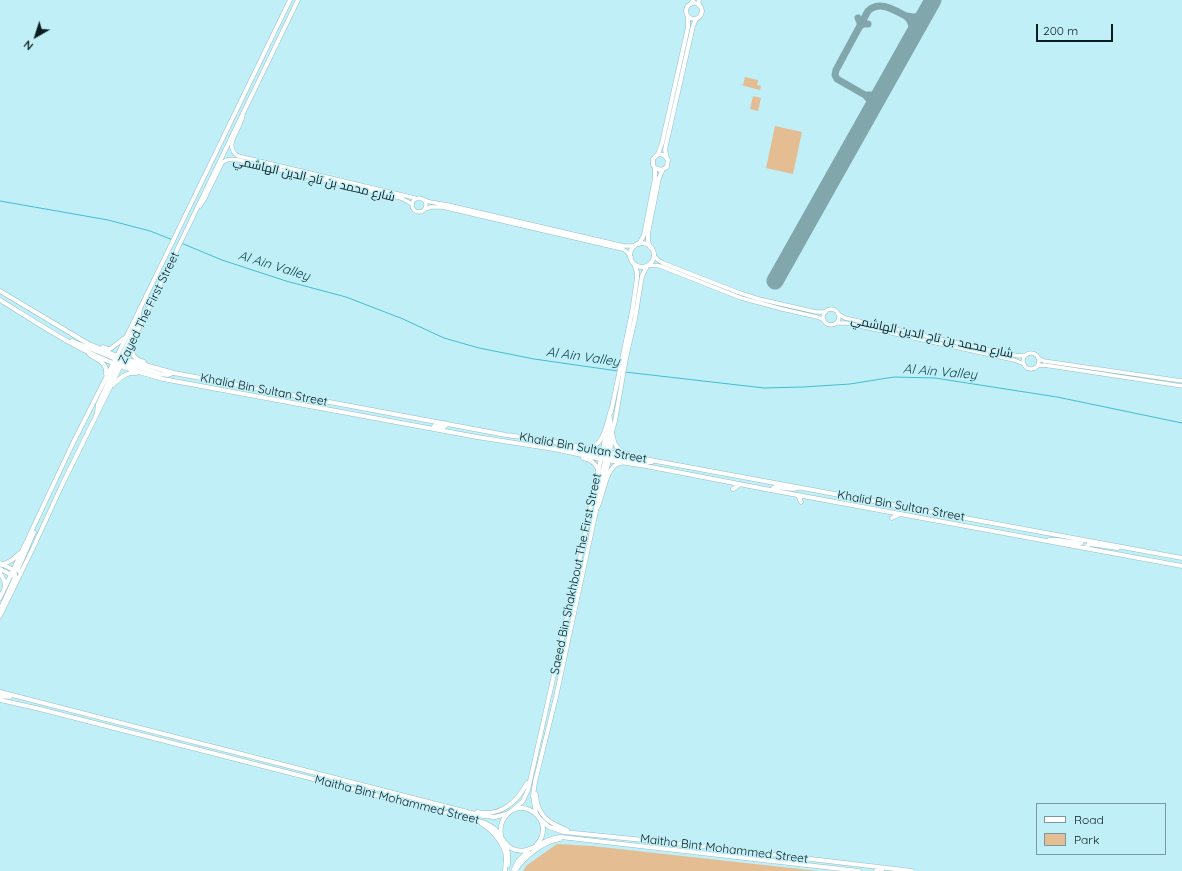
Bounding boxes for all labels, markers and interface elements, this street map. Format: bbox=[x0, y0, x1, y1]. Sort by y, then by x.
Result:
north arrow bbox=[16, 16, 56, 56]
scale bar bbox=[1038, 16, 1115, 42]
text: 200 m bbox=[1043, 23, 1078, 38]
text: N bbox=[21, 37, 36, 53]
street label: شارع محمد بن تاج الدين الهاشمي bbox=[232, 153, 396, 205]
water label: Al Ain Valley bbox=[236, 248, 312, 284]
street label: Zayed The First Street bbox=[116, 250, 182, 366]
street label: شارع محمد بن تاج الدين الهاشمي bbox=[850, 313, 1014, 361]
water label: Al Ain Valley bbox=[545, 344, 621, 370]
water label: Al Ain Valley bbox=[902, 361, 978, 383]
street label: Khalid Bin Sultan Street bbox=[199, 371, 329, 409]
street label: Khalid Bin Sultan Street bbox=[518, 430, 648, 466]
street label: Saeed Bin Shakhbout The First Street bbox=[548, 472, 604, 676]
street label: Khalid Bin Sultan Street bbox=[836, 488, 966, 524]
street label: Maitha Bint Mohammed Street bbox=[313, 773, 481, 827]
legend bbox=[1036, 803, 1166, 855]
text: Road bbox=[1074, 812, 1104, 827]
street label: Maitha Bint Mohammed Street bbox=[639, 832, 809, 866]
text: Park bbox=[1074, 832, 1099, 847]

